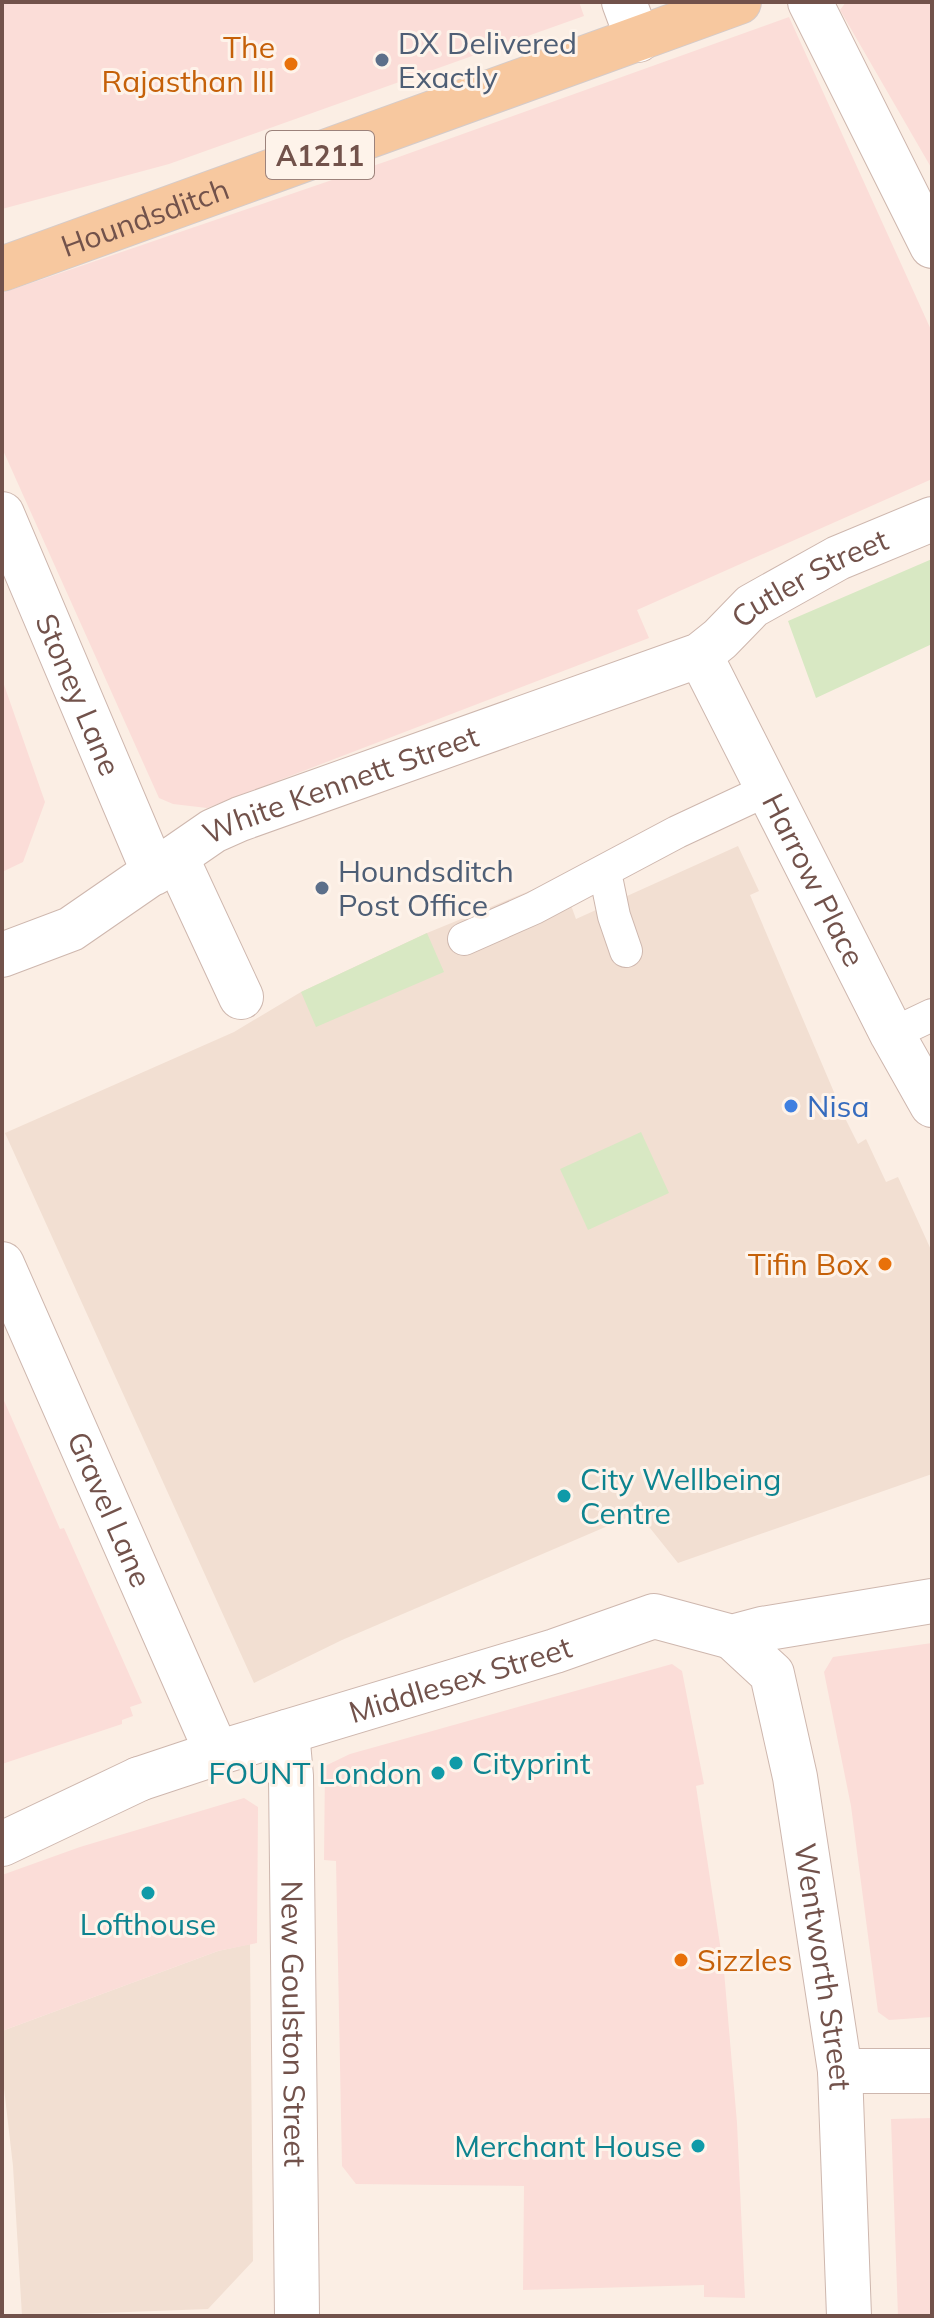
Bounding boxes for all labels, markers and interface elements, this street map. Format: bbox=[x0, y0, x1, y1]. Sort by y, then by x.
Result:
place label: DX Delivered Exactly bbox=[398, 24, 577, 96]
place label: The Rajasthan III bbox=[102, 28, 275, 100]
marker: DX Delivered Exactly bbox=[373, 51, 391, 69]
marker: The Rajasthan III bbox=[282, 55, 300, 73]
road number: A1211 bbox=[266, 131, 374, 179]
street label: Houndsditch bbox=[56, 169, 234, 265]
street label: Cutler Street bbox=[723, 520, 894, 635]
street label: Stoney Lane bbox=[27, 608, 129, 781]
street label: White Kennett Street bbox=[197, 717, 483, 852]
street label: Harrow Place bbox=[754, 787, 874, 973]
place label: Houndsditch Post Office bbox=[338, 852, 514, 924]
marker: Houndsditch Post Office bbox=[313, 879, 331, 897]
place label: Nisa bbox=[807, 1087, 869, 1125]
marker: Nisa bbox=[782, 1097, 800, 1115]
place label: Tifin Box bbox=[748, 1245, 869, 1283]
marker: Tifin Box bbox=[876, 1255, 894, 1273]
street label: Gravel Lane bbox=[59, 1426, 161, 1593]
place label: City Wellbeing Centre bbox=[580, 1460, 781, 1532]
marker: City Wellbeing Centre bbox=[555, 1487, 573, 1505]
street label: Middlesex Street bbox=[344, 1628, 577, 1731]
place label: Cityprint bbox=[472, 1744, 590, 1782]
place label: FOUNT London bbox=[209, 1754, 422, 1792]
marker: Cityprint bbox=[447, 1754, 465, 1772]
marker: FOUNT London bbox=[429, 1764, 447, 1782]
street label: Wentworth Street bbox=[786, 1840, 860, 2091]
street label: New Goulston Street bbox=[273, 1880, 314, 2167]
marker: Lofthouse bbox=[139, 1884, 157, 1902]
place label: Lofthouse bbox=[80, 1905, 216, 1943]
place label: Sizzles bbox=[697, 1941, 792, 1979]
marker: Sizzles bbox=[672, 1951, 690, 1969]
place label: Merchant House bbox=[454, 2127, 682, 2165]
marker: Merchant House bbox=[689, 2137, 707, 2155]

